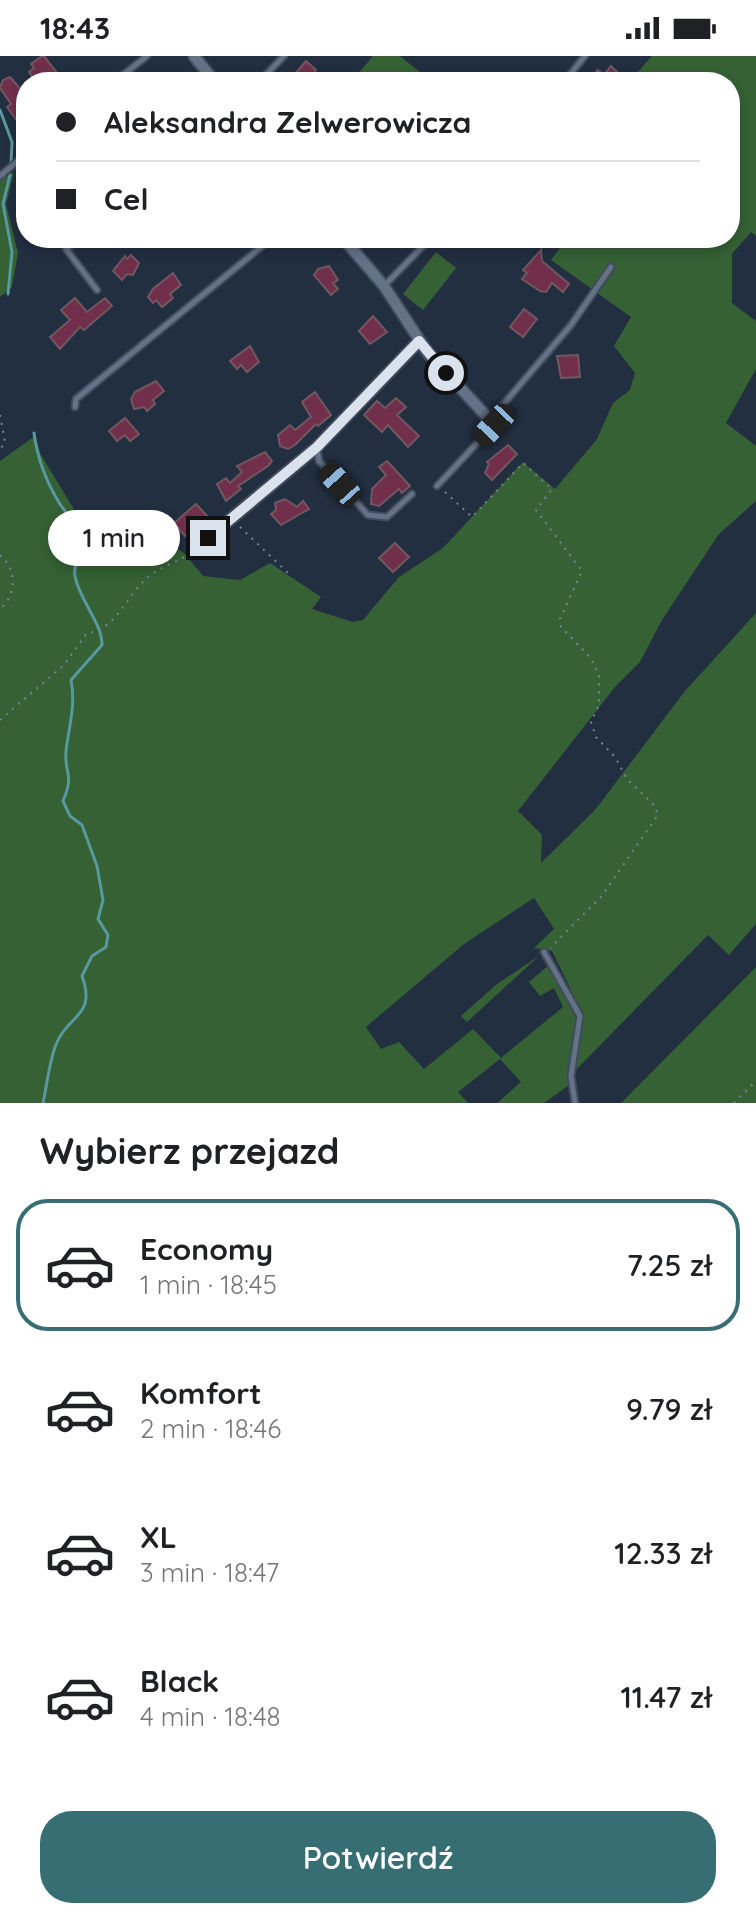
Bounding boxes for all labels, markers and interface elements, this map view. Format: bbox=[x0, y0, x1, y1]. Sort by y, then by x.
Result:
text: 18:43 bbox=[40, 9, 110, 47]
text: Aleksandra Zelwerowicza bbox=[104, 103, 471, 141]
text: Cel bbox=[104, 180, 149, 218]
route start bbox=[428, 355, 464, 391]
car bbox=[469, 399, 519, 451]
car bbox=[315, 458, 365, 510]
callout: 1 min bbox=[48, 510, 180, 566]
route end bbox=[190, 520, 226, 556]
text: 1 min bbox=[83, 521, 145, 554]
text: Wybierz przejazd bbox=[40, 1128, 339, 1173]
icon: car bbox=[44, 1229, 116, 1301]
text: Economy bbox=[140, 1230, 273, 1268]
text: 7.25 zł bbox=[627, 1246, 712, 1284]
text: 1 min · 18:45 bbox=[140, 1268, 277, 1301]
icon: car bbox=[44, 1373, 116, 1445]
text: Komfort bbox=[140, 1374, 262, 1412]
text: 9.79 zł bbox=[626, 1390, 712, 1428]
text: 2 min · 18:46 bbox=[140, 1412, 281, 1445]
icon: car bbox=[44, 1517, 116, 1589]
text: XL bbox=[140, 1518, 177, 1556]
text: 12.33 zł bbox=[614, 1534, 712, 1572]
text: 3 min · 18:47 bbox=[140, 1556, 279, 1589]
icon: car bbox=[44, 1661, 116, 1733]
text: Black bbox=[140, 1662, 219, 1700]
text: 11.47 zł bbox=[620, 1678, 712, 1716]
text: 4 min · 18:48 bbox=[140, 1700, 281, 1733]
button: Potwierdź bbox=[40, 1811, 716, 1903]

